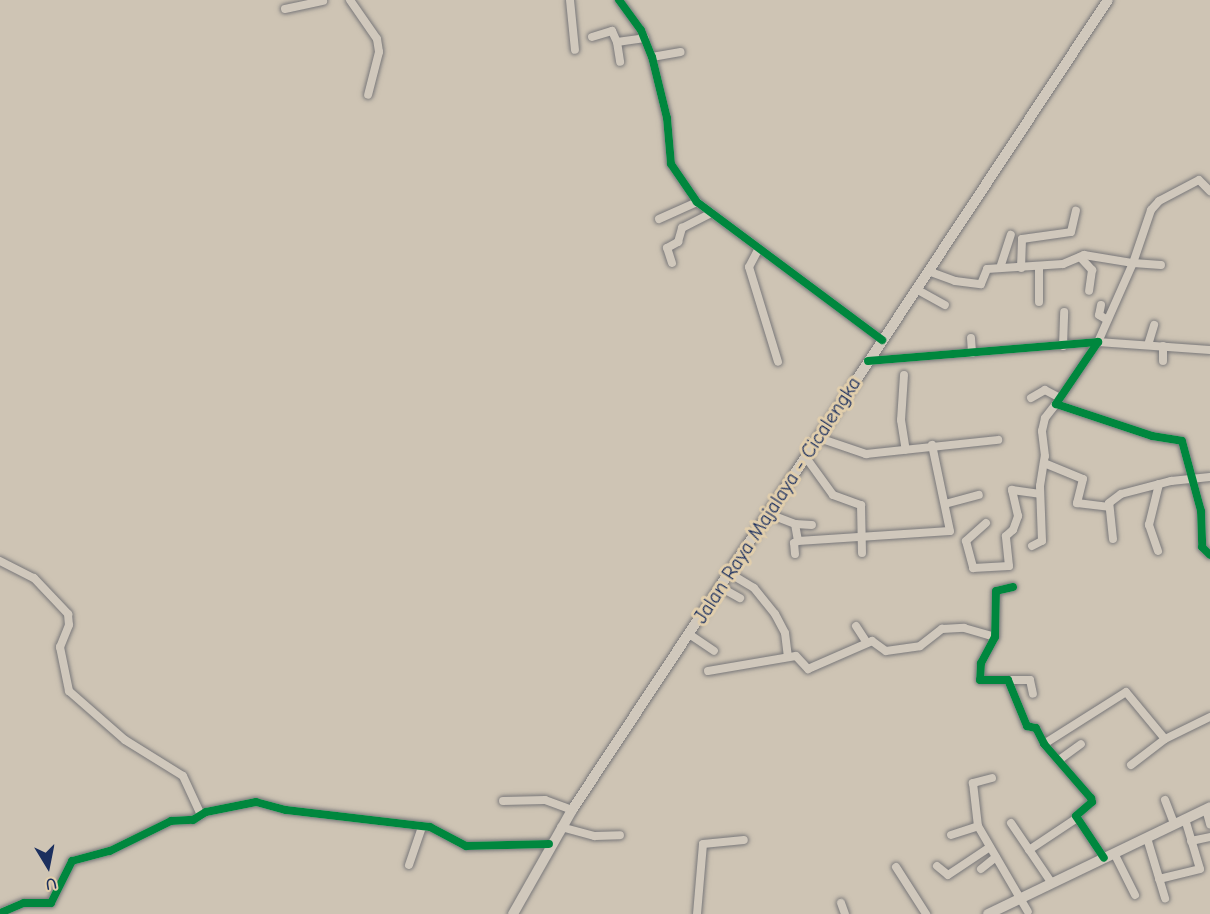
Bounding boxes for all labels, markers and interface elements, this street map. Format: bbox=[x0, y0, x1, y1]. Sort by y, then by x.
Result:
street label: Jalan Raya Majalaya - Cicalengka bbox=[688, 372, 866, 628]
north arrow bbox=[18, 836, 78, 896]
text: U bbox=[44, 874, 58, 894]

